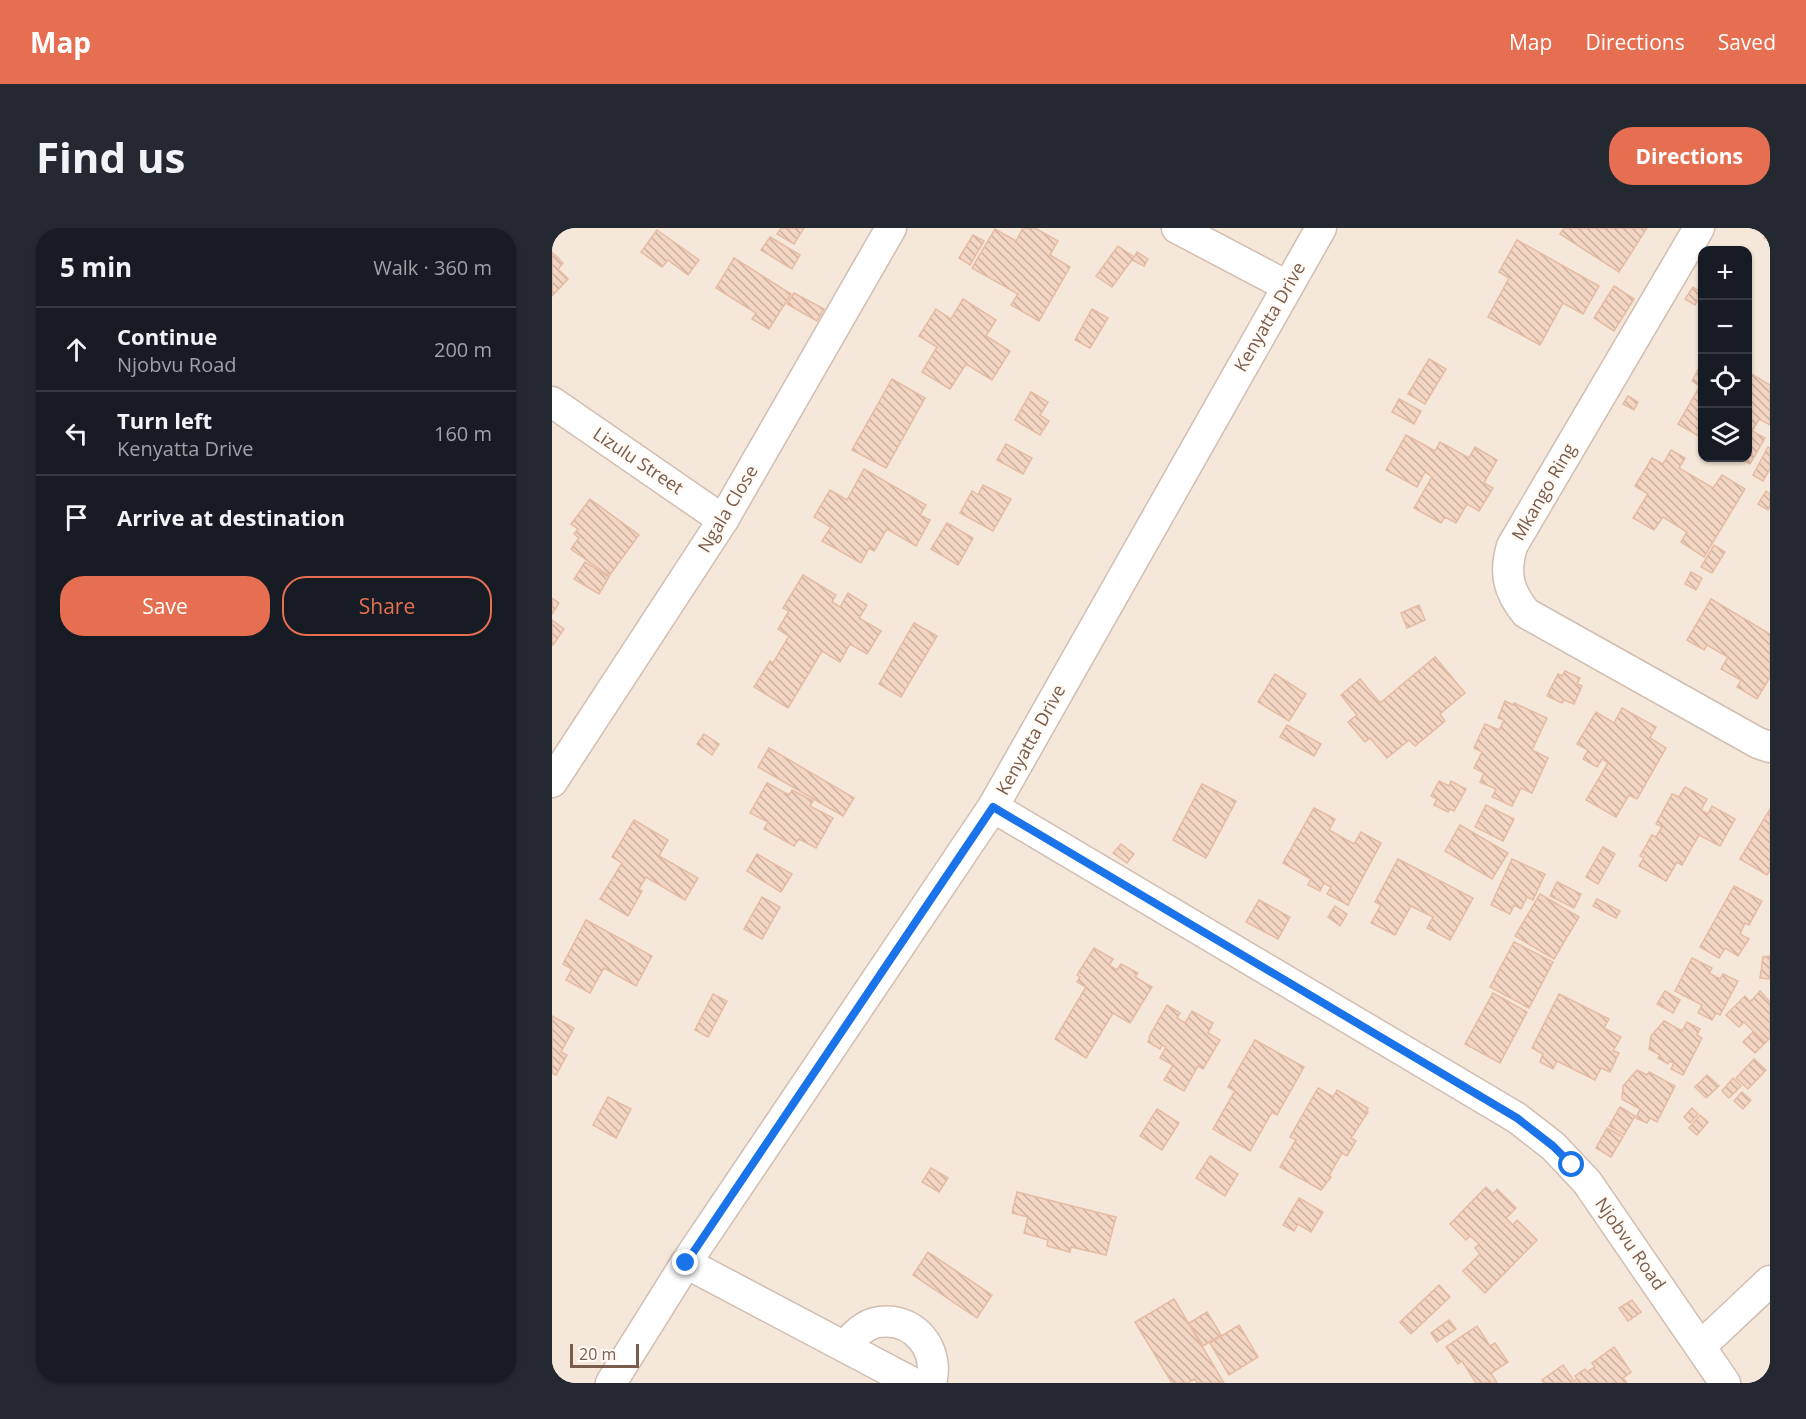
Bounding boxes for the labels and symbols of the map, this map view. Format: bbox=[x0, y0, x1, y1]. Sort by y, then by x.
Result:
street label: Kenyatta Drive bbox=[1228, 257, 1310, 376]
street label: Lizulu Street bbox=[589, 421, 688, 499]
street label: Mkango Ring bbox=[1506, 438, 1581, 544]
street label: Ngala Close bbox=[692, 460, 763, 557]
street label: Kenyatta Drive bbox=[990, 680, 1070, 799]
route start bbox=[1558, 1151, 1584, 1177]
street label: Njobvu Road bbox=[1590, 1192, 1672, 1294]
route end bbox=[672, 1249, 698, 1275]
scale bar bbox=[570, 1341, 639, 1368]

